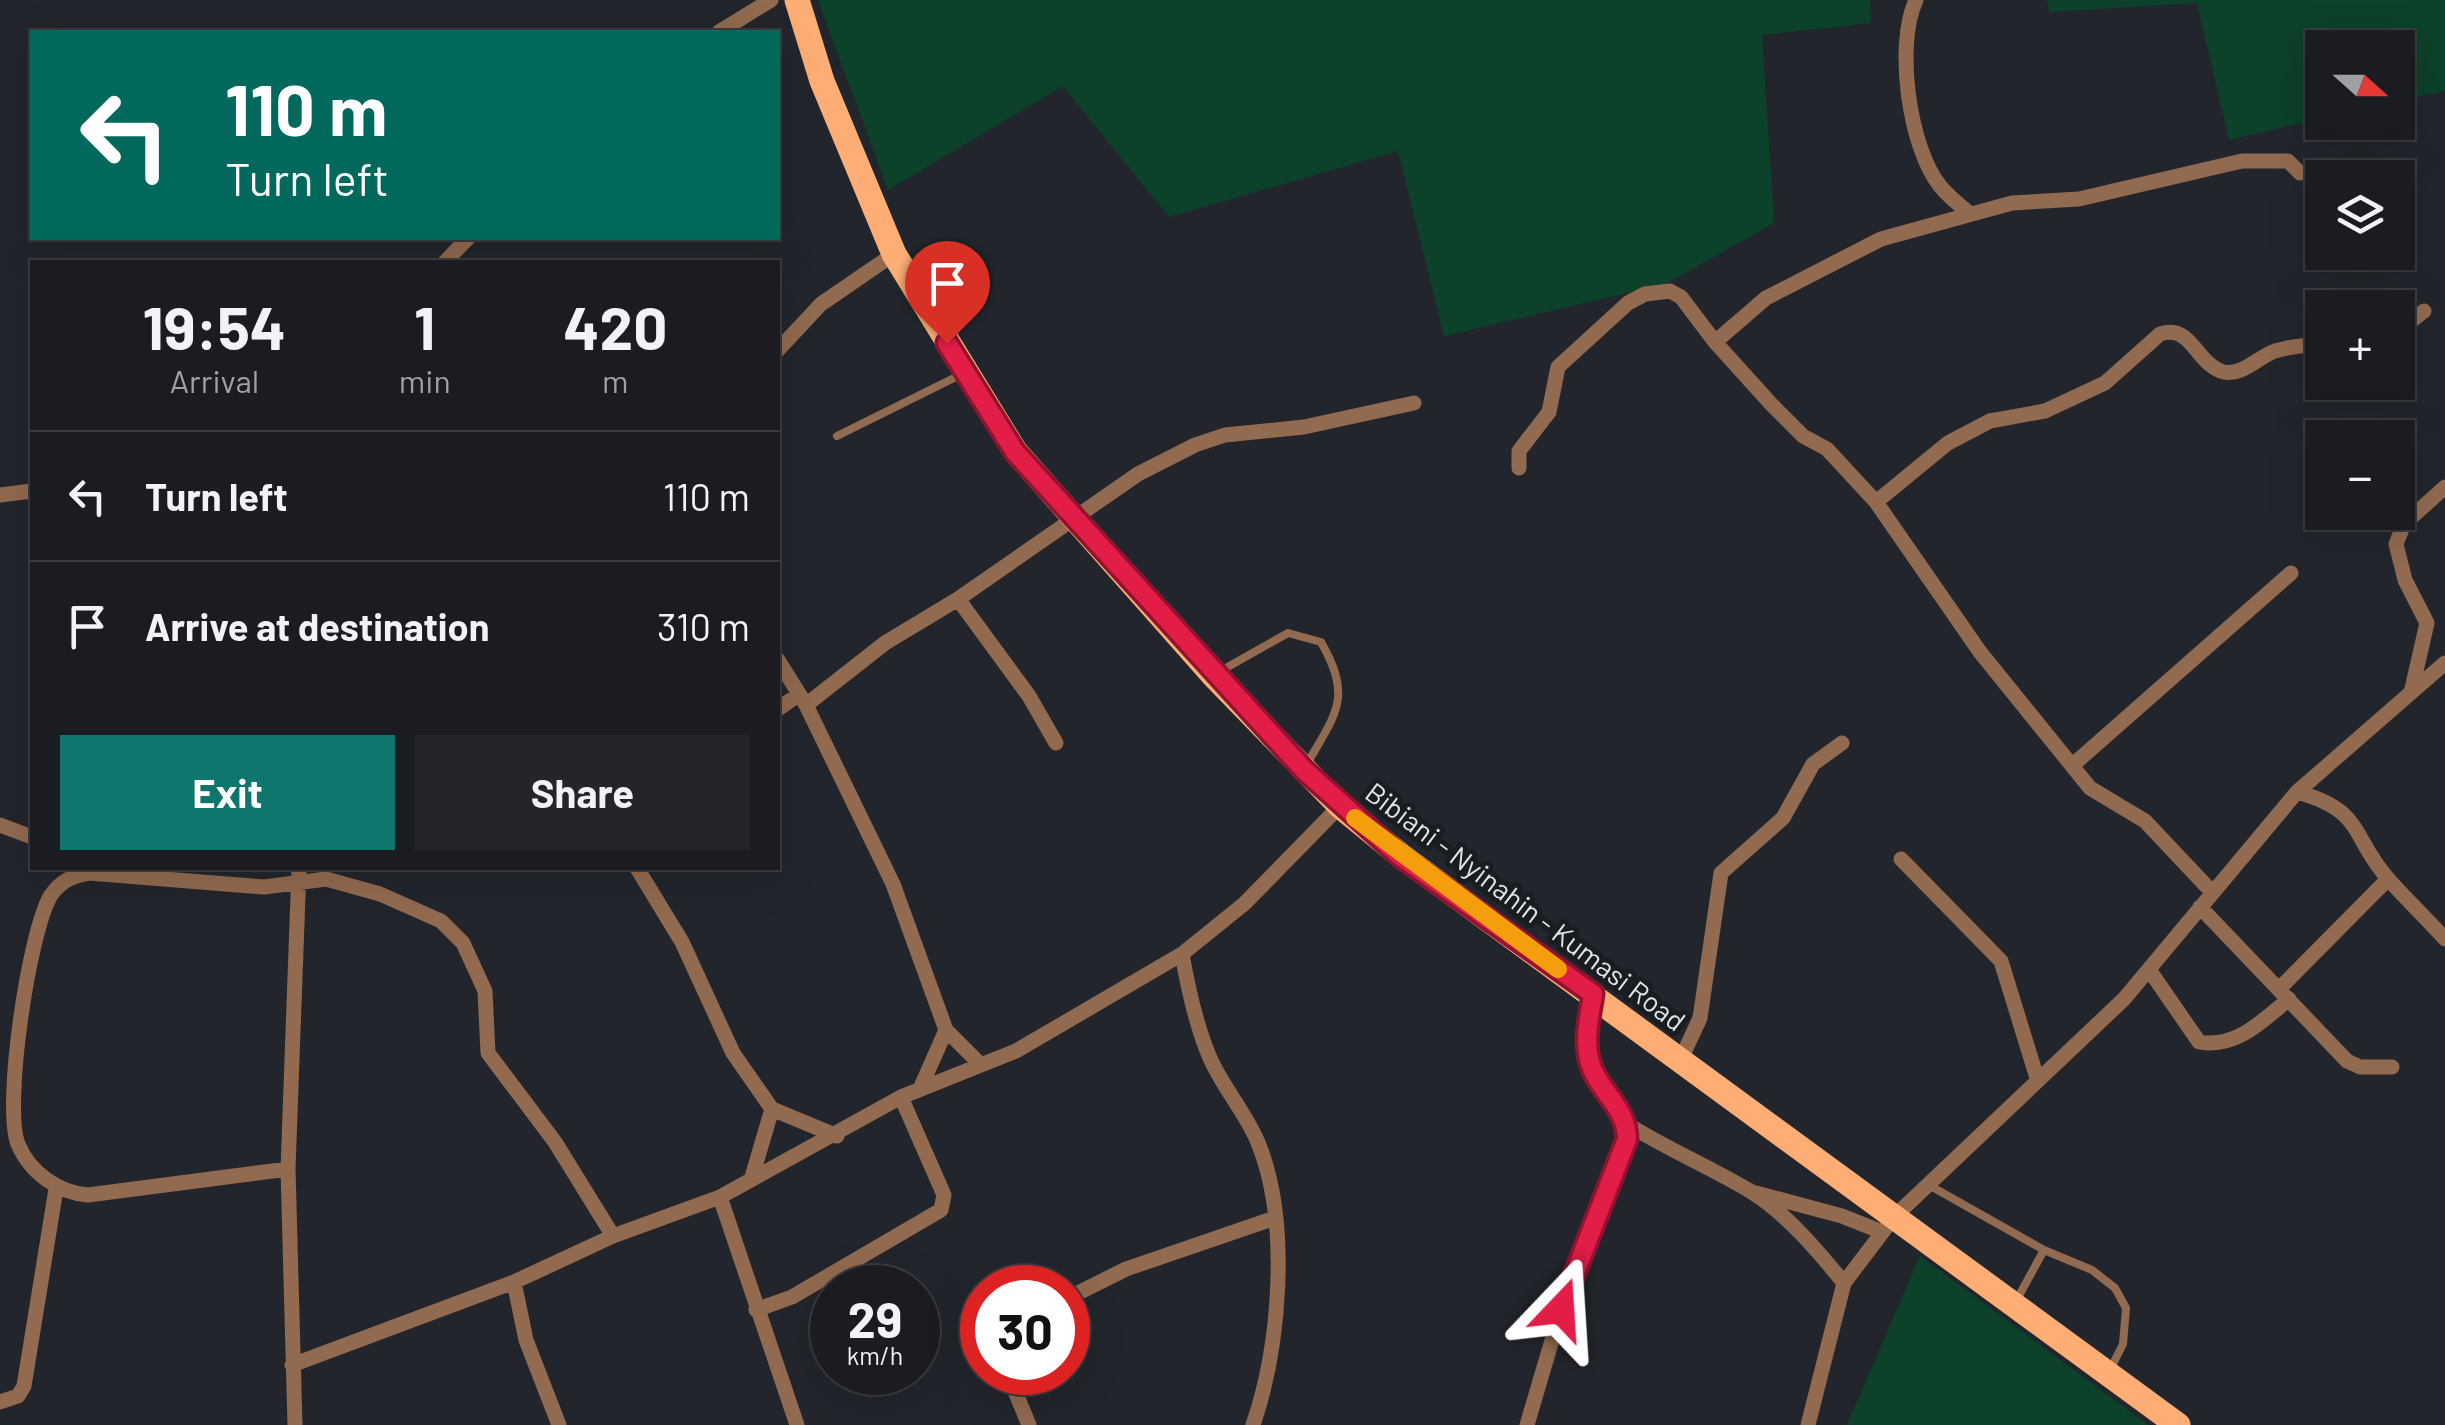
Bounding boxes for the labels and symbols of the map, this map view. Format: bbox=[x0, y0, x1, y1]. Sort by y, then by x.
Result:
north arrow bbox=[2305, 30, 2415, 140]
pin bbox=[905, 241, 990, 344]
street label: Bibiani - Nyinahin - Kumasi Road bbox=[1359, 775, 1693, 1037]
position arrow bbox=[1509, 1257, 1613, 1361]
speed limit sign: 30 bbox=[960, 1265, 1090, 1395]

